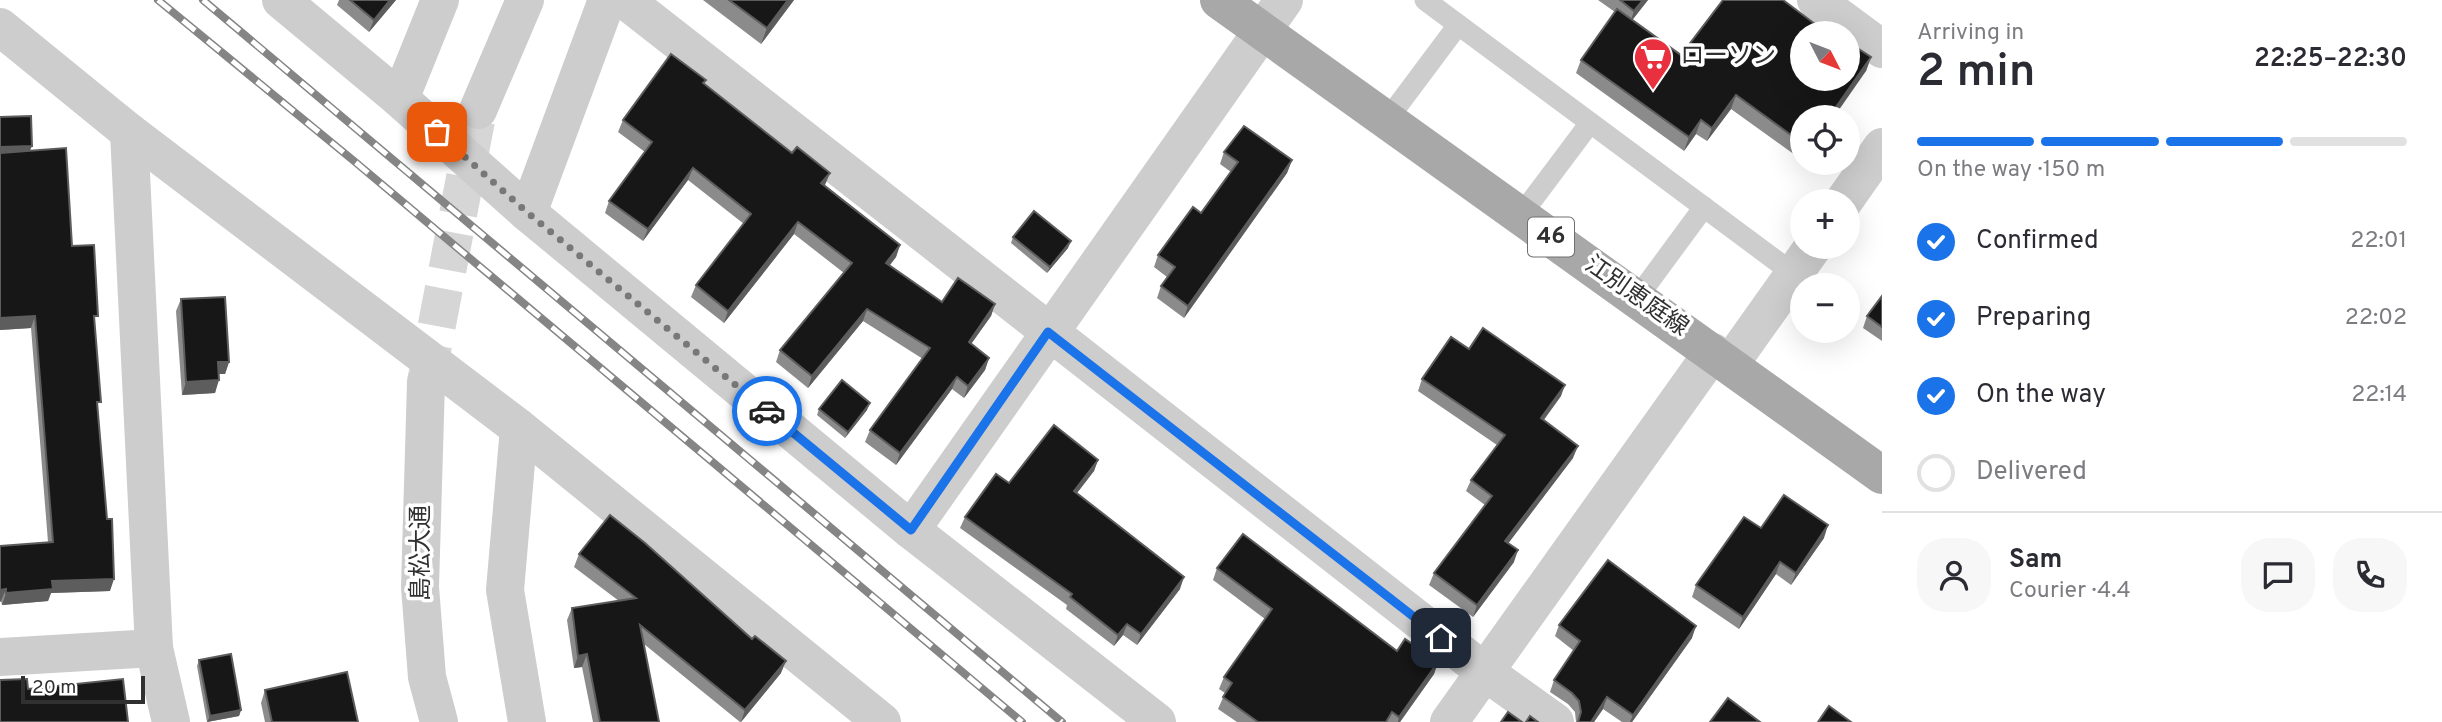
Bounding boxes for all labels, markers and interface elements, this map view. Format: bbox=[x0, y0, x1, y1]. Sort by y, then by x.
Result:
text: Arriving in bbox=[1917, 19, 2024, 48]
north arrow bbox=[1790, 21, 1860, 91]
map controls bbox=[1790, 21, 1860, 343]
supermarket icon: ローソン bbox=[1632, 36, 1674, 91]
place label: ローソン bbox=[1680, 42, 1776, 72]
text: 22:25–22:30 bbox=[2254, 43, 2407, 76]
text: 2 min bbox=[1917, 44, 2036, 103]
pin bbox=[407, 102, 467, 162]
button: locate bbox=[1790, 105, 1860, 175]
icon: bag bbox=[418, 113, 456, 151]
text: On the way · 150 m bbox=[1917, 156, 2105, 185]
button: + bbox=[1790, 189, 1860, 259]
road number: 46 bbox=[1528, 218, 1574, 256]
icon: check bbox=[1917, 223, 1955, 261]
text: Confirmed bbox=[1976, 225, 2099, 258]
text: 22:01 bbox=[2350, 227, 2407, 256]
street label: 江別恵庭線 bbox=[1578, 250, 1694, 344]
button: − bbox=[1790, 273, 1860, 343]
icon: check bbox=[1917, 300, 1955, 338]
text: Preparing bbox=[1976, 302, 2091, 335]
text: 22:02 bbox=[2345, 304, 2407, 333]
courier bbox=[732, 376, 802, 446]
icon: check bbox=[1917, 377, 1955, 415]
text: On the way bbox=[1976, 379, 2106, 412]
text: 22:14 bbox=[2351, 381, 2407, 410]
icon: car bbox=[748, 392, 786, 430]
text: Delivered bbox=[1976, 456, 2087, 489]
street label: 島松大通 bbox=[407, 505, 437, 601]
button: person bbox=[1917, 538, 1991, 612]
button: chat bbox=[2241, 538, 2315, 612]
button: phone bbox=[2333, 538, 2407, 612]
text: Sam bbox=[2009, 544, 2062, 577]
text: Courier · 4.4 bbox=[2009, 577, 2131, 606]
pin bbox=[1411, 608, 1471, 668]
icon: home bbox=[1422, 619, 1460, 657]
scale bar bbox=[21, 673, 145, 705]
text: 20 m bbox=[32, 676, 76, 700]

